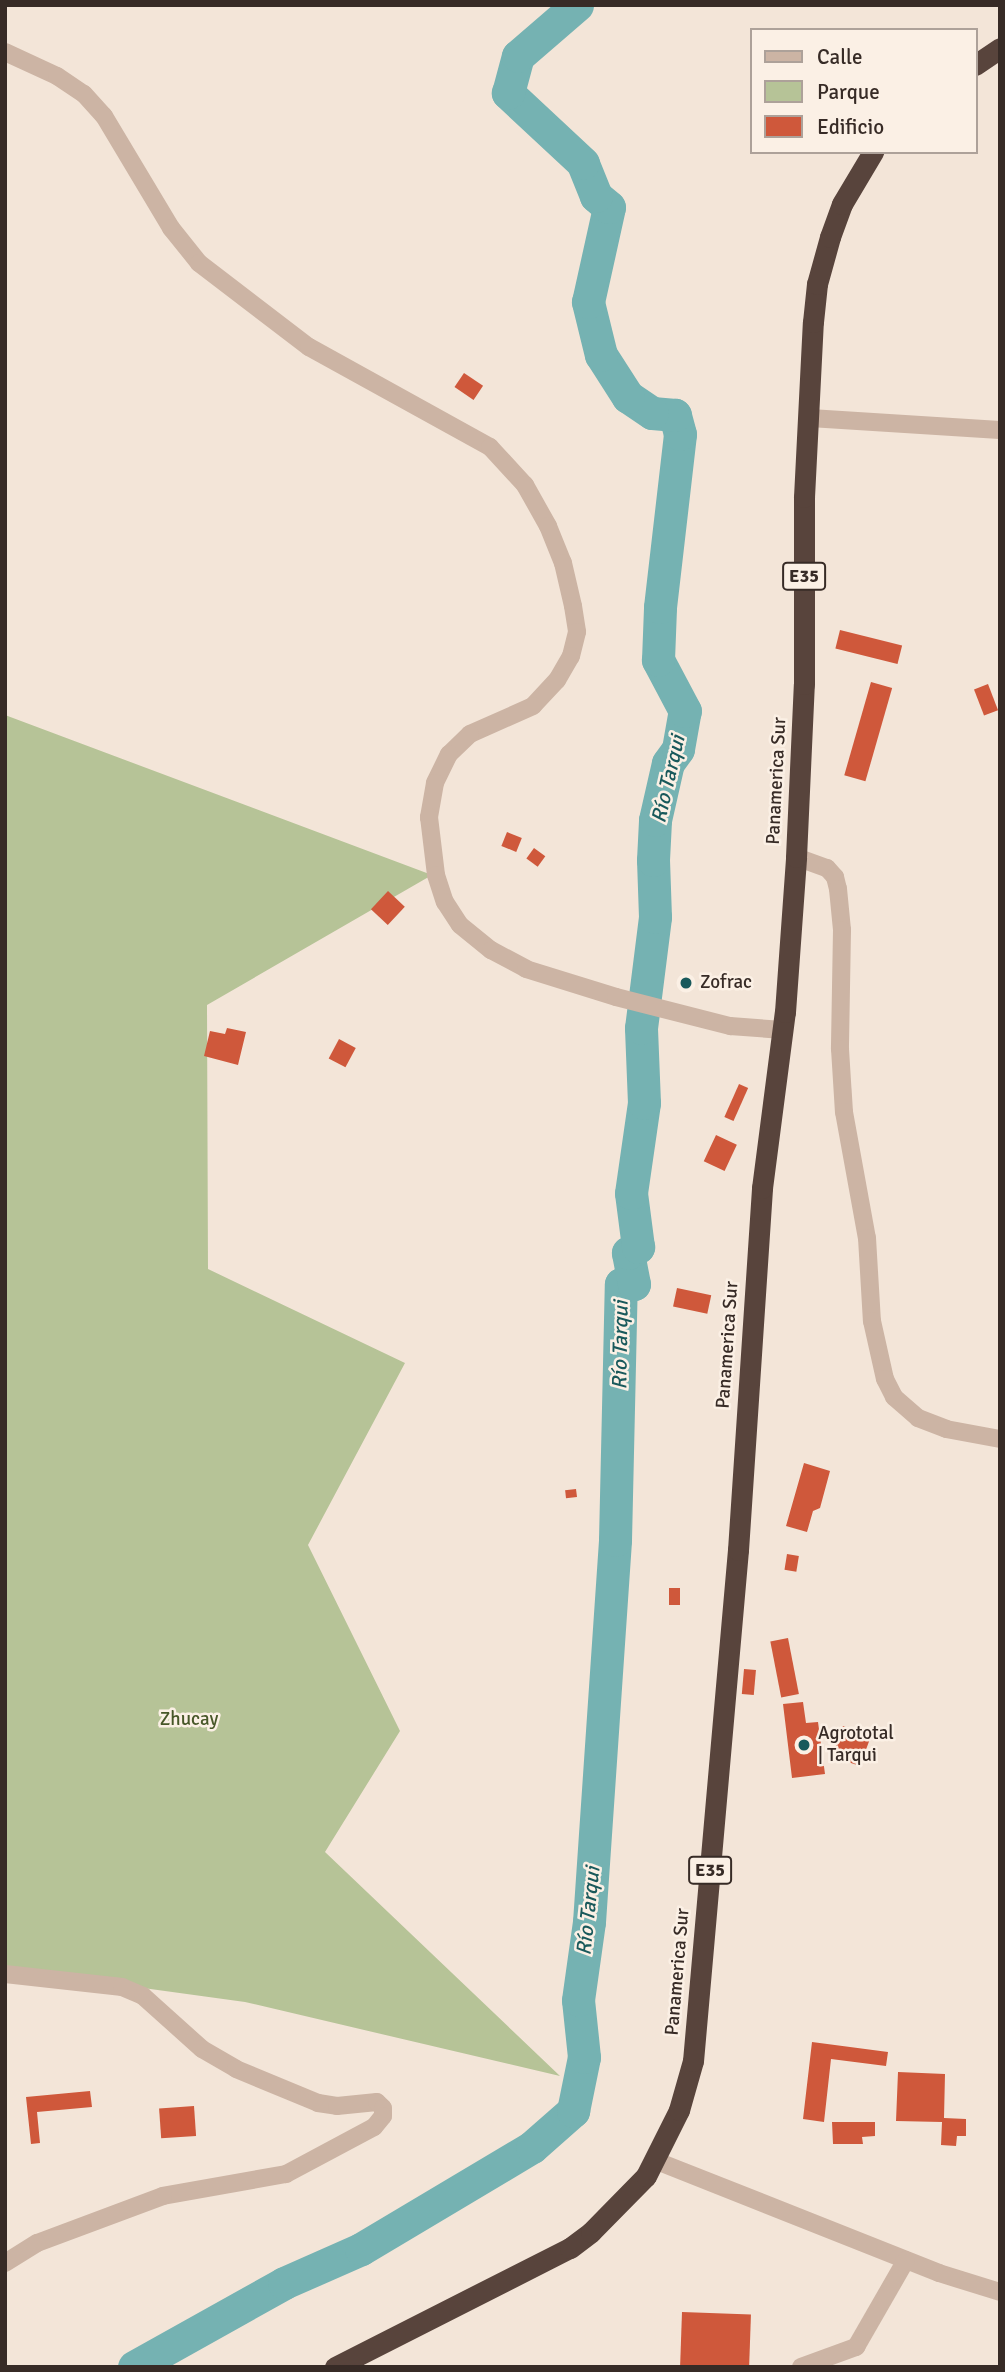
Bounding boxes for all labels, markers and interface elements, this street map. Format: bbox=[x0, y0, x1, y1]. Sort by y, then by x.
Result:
legend bbox=[750, 28, 977, 154]
text: Calle bbox=[817, 44, 863, 70]
text: Parque bbox=[817, 79, 880, 105]
text: Edificio bbox=[817, 114, 884, 140]
road number: E35 bbox=[781, 562, 827, 590]
street label: Panamerica Sur bbox=[762, 717, 792, 845]
water label: Río Tarqui bbox=[646, 733, 690, 825]
place label: Zofrac bbox=[700, 972, 752, 994]
marker: Zofrac bbox=[678, 975, 694, 991]
street label: Panamerica Sur bbox=[712, 1280, 744, 1410]
water label: Río Tarqui bbox=[607, 1300, 633, 1390]
park label: Zhucay bbox=[160, 1709, 218, 1731]
place label: Agrototal | Tarqui bbox=[818, 1723, 894, 1767]
marker: Agrototal | Tarqui bbox=[796, 1737, 812, 1753]
road number: E35 bbox=[687, 1856, 733, 1884]
water label: Río Tarqui bbox=[571, 1865, 605, 1957]
street label: Panamerica Sur bbox=[661, 1907, 695, 2037]

